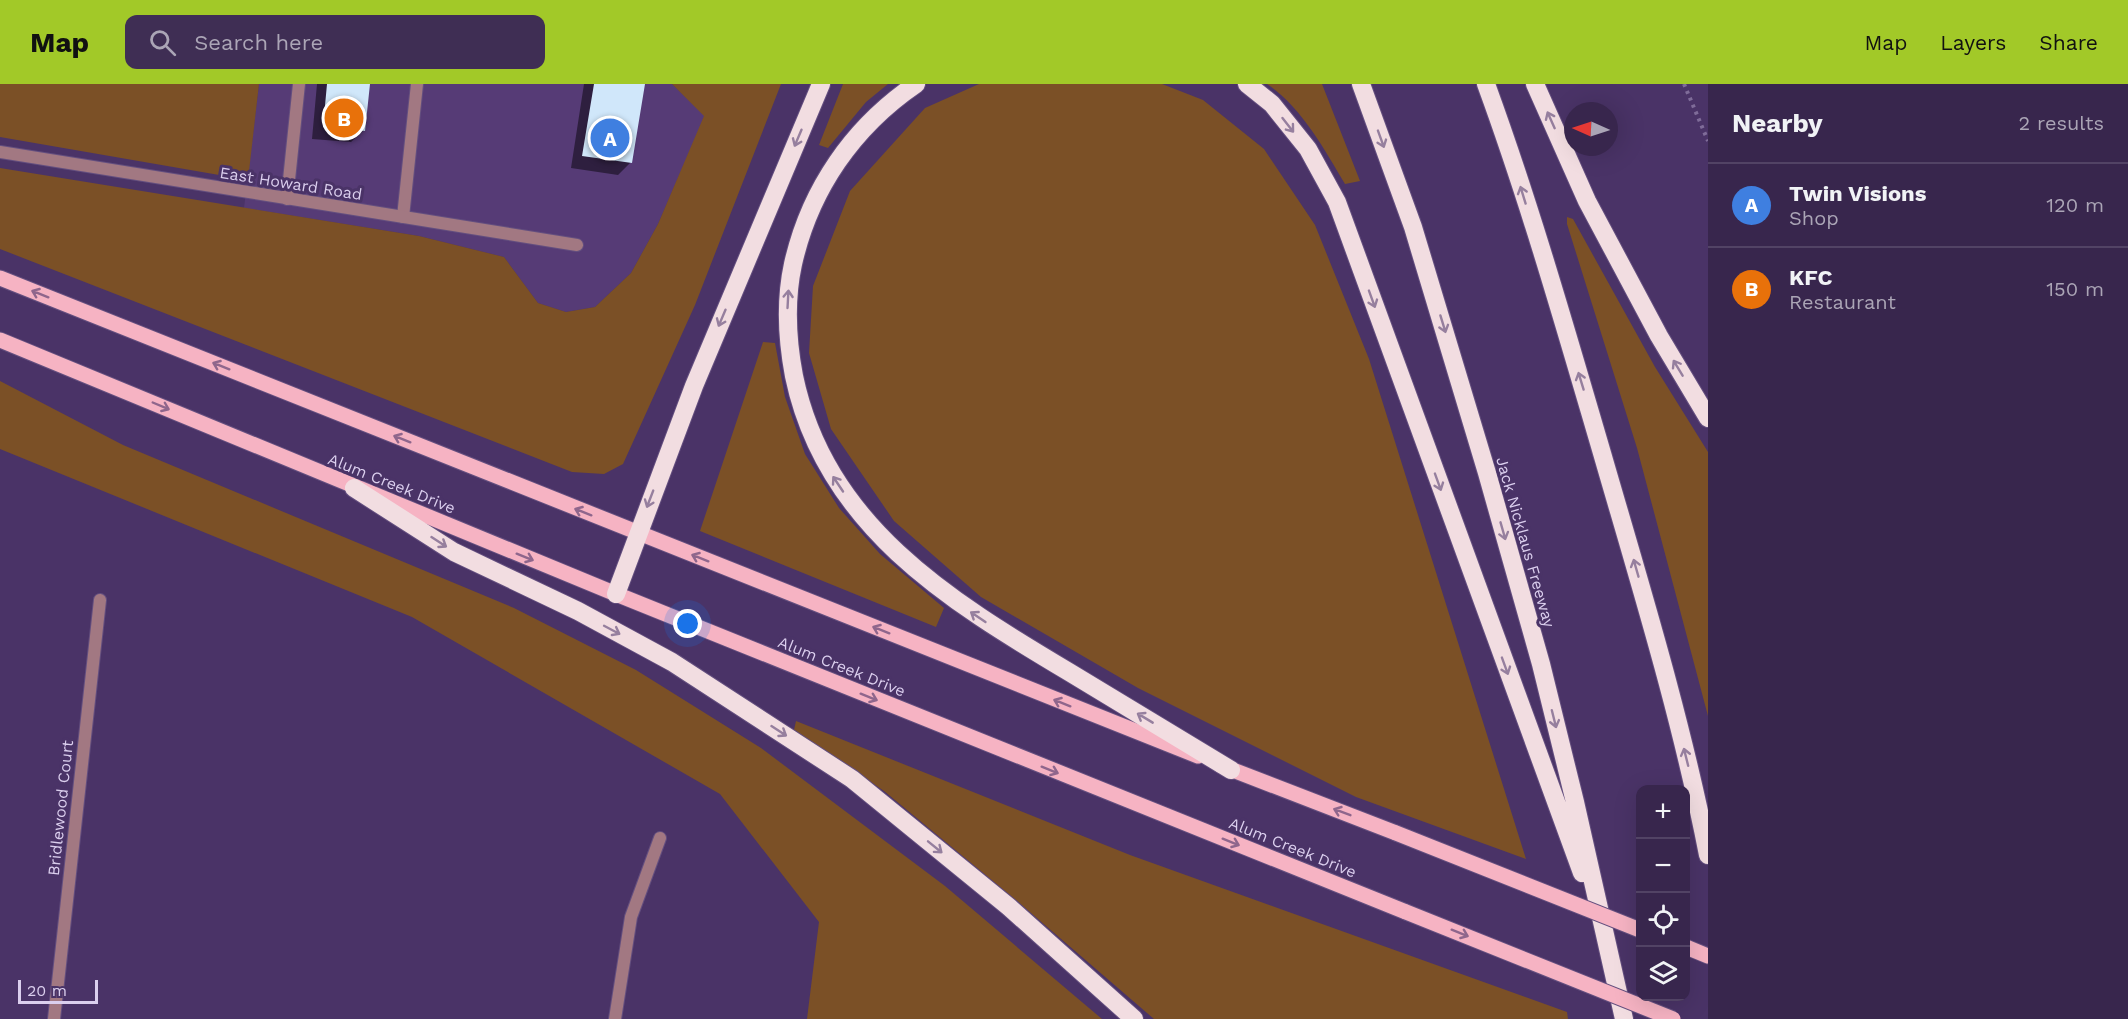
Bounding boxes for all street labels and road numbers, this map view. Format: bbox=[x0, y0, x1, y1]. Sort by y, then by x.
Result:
street label: East Howard Road bbox=[218, 163, 363, 204]
street label: Alum Creek Drive bbox=[325, 449, 458, 518]
street label: Jack Nicklaus Freeway bbox=[1492, 455, 1559, 630]
street label: Alum Creek Drive bbox=[775, 632, 908, 701]
street label: Bridlewood Court bbox=[44, 739, 77, 877]
street label: Alum Creek Drive bbox=[1226, 813, 1359, 882]

